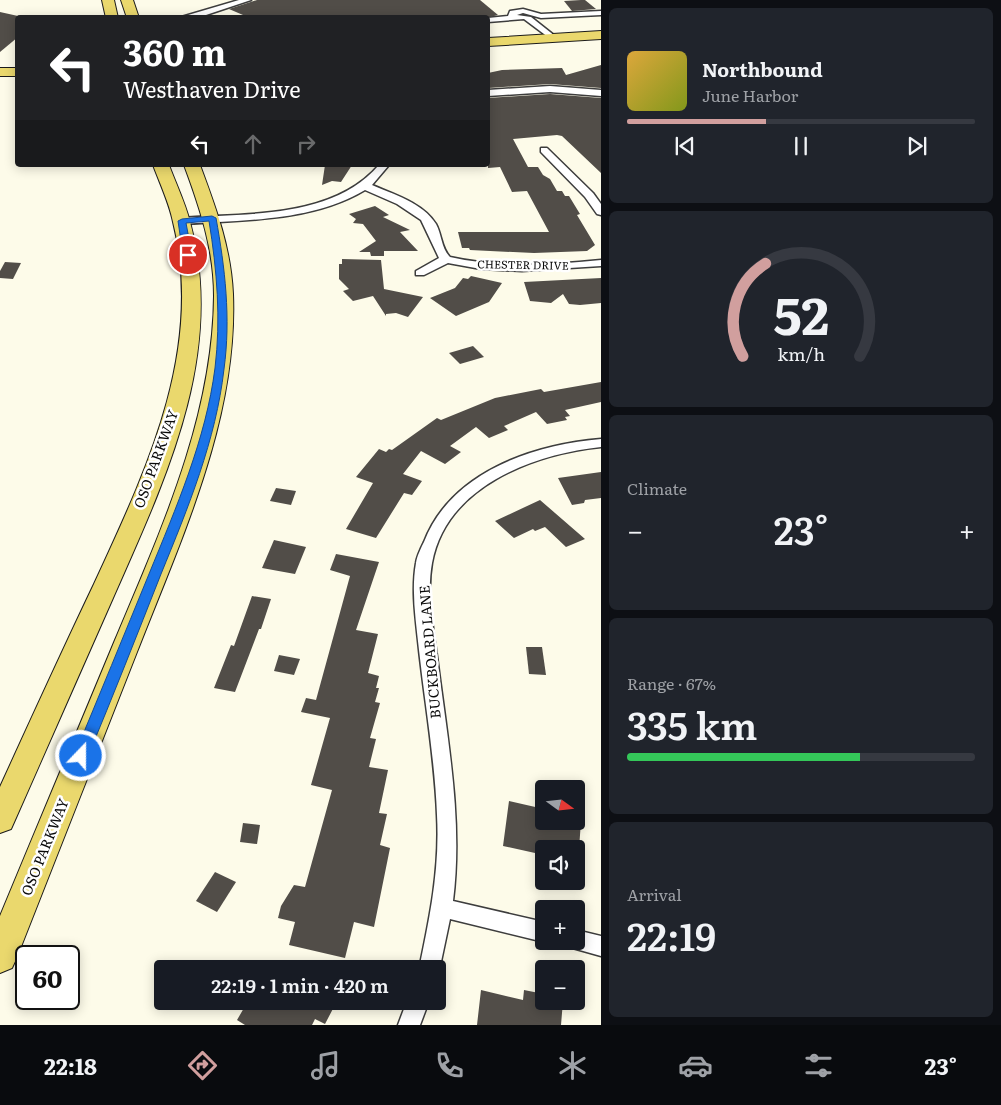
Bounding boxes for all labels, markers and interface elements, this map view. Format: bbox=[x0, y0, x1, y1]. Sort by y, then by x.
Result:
text: 360 m bbox=[123, 25, 226, 77]
icon: left bbox=[40, 35, 105, 100]
text: Northbound bbox=[702, 55, 823, 83]
text: Westhaven Drive bbox=[123, 72, 301, 105]
text: June Harbor bbox=[702, 83, 798, 107]
icon: left bbox=[186, 130, 214, 158]
icon: ahead bbox=[239, 130, 267, 158]
icon: right bbox=[292, 130, 320, 158]
icon: previous bbox=[671, 132, 699, 160]
icon: pause bbox=[787, 132, 815, 160]
icon: next bbox=[903, 132, 931, 160]
pin bbox=[167, 234, 209, 276]
icon: arrive bbox=[174, 241, 202, 269]
street label: CHESTER DRIVE bbox=[477, 255, 569, 273]
text: 52 bbox=[773, 274, 829, 351]
text: km/h bbox=[777, 340, 825, 367]
street label: OSO PARKWAY bbox=[128, 407, 182, 511]
text: Climate bbox=[627, 476, 687, 500]
text: 23° bbox=[774, 500, 828, 557]
text: − bbox=[627, 508, 643, 550]
text: + bbox=[959, 508, 975, 550]
street label: BUCKBOARD LANE bbox=[413, 585, 445, 720]
text: Range · 67% bbox=[627, 671, 716, 695]
text: 335 km bbox=[627, 695, 757, 752]
position arrow bbox=[54, 729, 106, 781]
north arrow bbox=[535, 780, 585, 830]
map controls bbox=[535, 780, 585, 1010]
street label: OSO PARKWAY bbox=[15, 795, 73, 898]
button: sound bbox=[535, 840, 585, 890]
text: Arrival bbox=[627, 882, 682, 906]
button: + bbox=[535, 900, 585, 950]
text: 22:19 bbox=[627, 906, 716, 963]
speed limit sign: 60 bbox=[15, 945, 80, 1010]
button: − bbox=[535, 960, 585, 1010]
text: 22:19 · 1 min · 420 m bbox=[211, 971, 389, 999]
icon: directions bbox=[185, 1048, 220, 1083]
icon: music bbox=[308, 1048, 343, 1083]
icon: phone bbox=[432, 1048, 467, 1083]
icon: climate bbox=[555, 1048, 590, 1083]
icon: car bbox=[678, 1048, 713, 1083]
icon: filters bbox=[801, 1048, 836, 1083]
text: 22:18 bbox=[44, 1049, 97, 1082]
text: 23° bbox=[925, 1049, 957, 1082]

